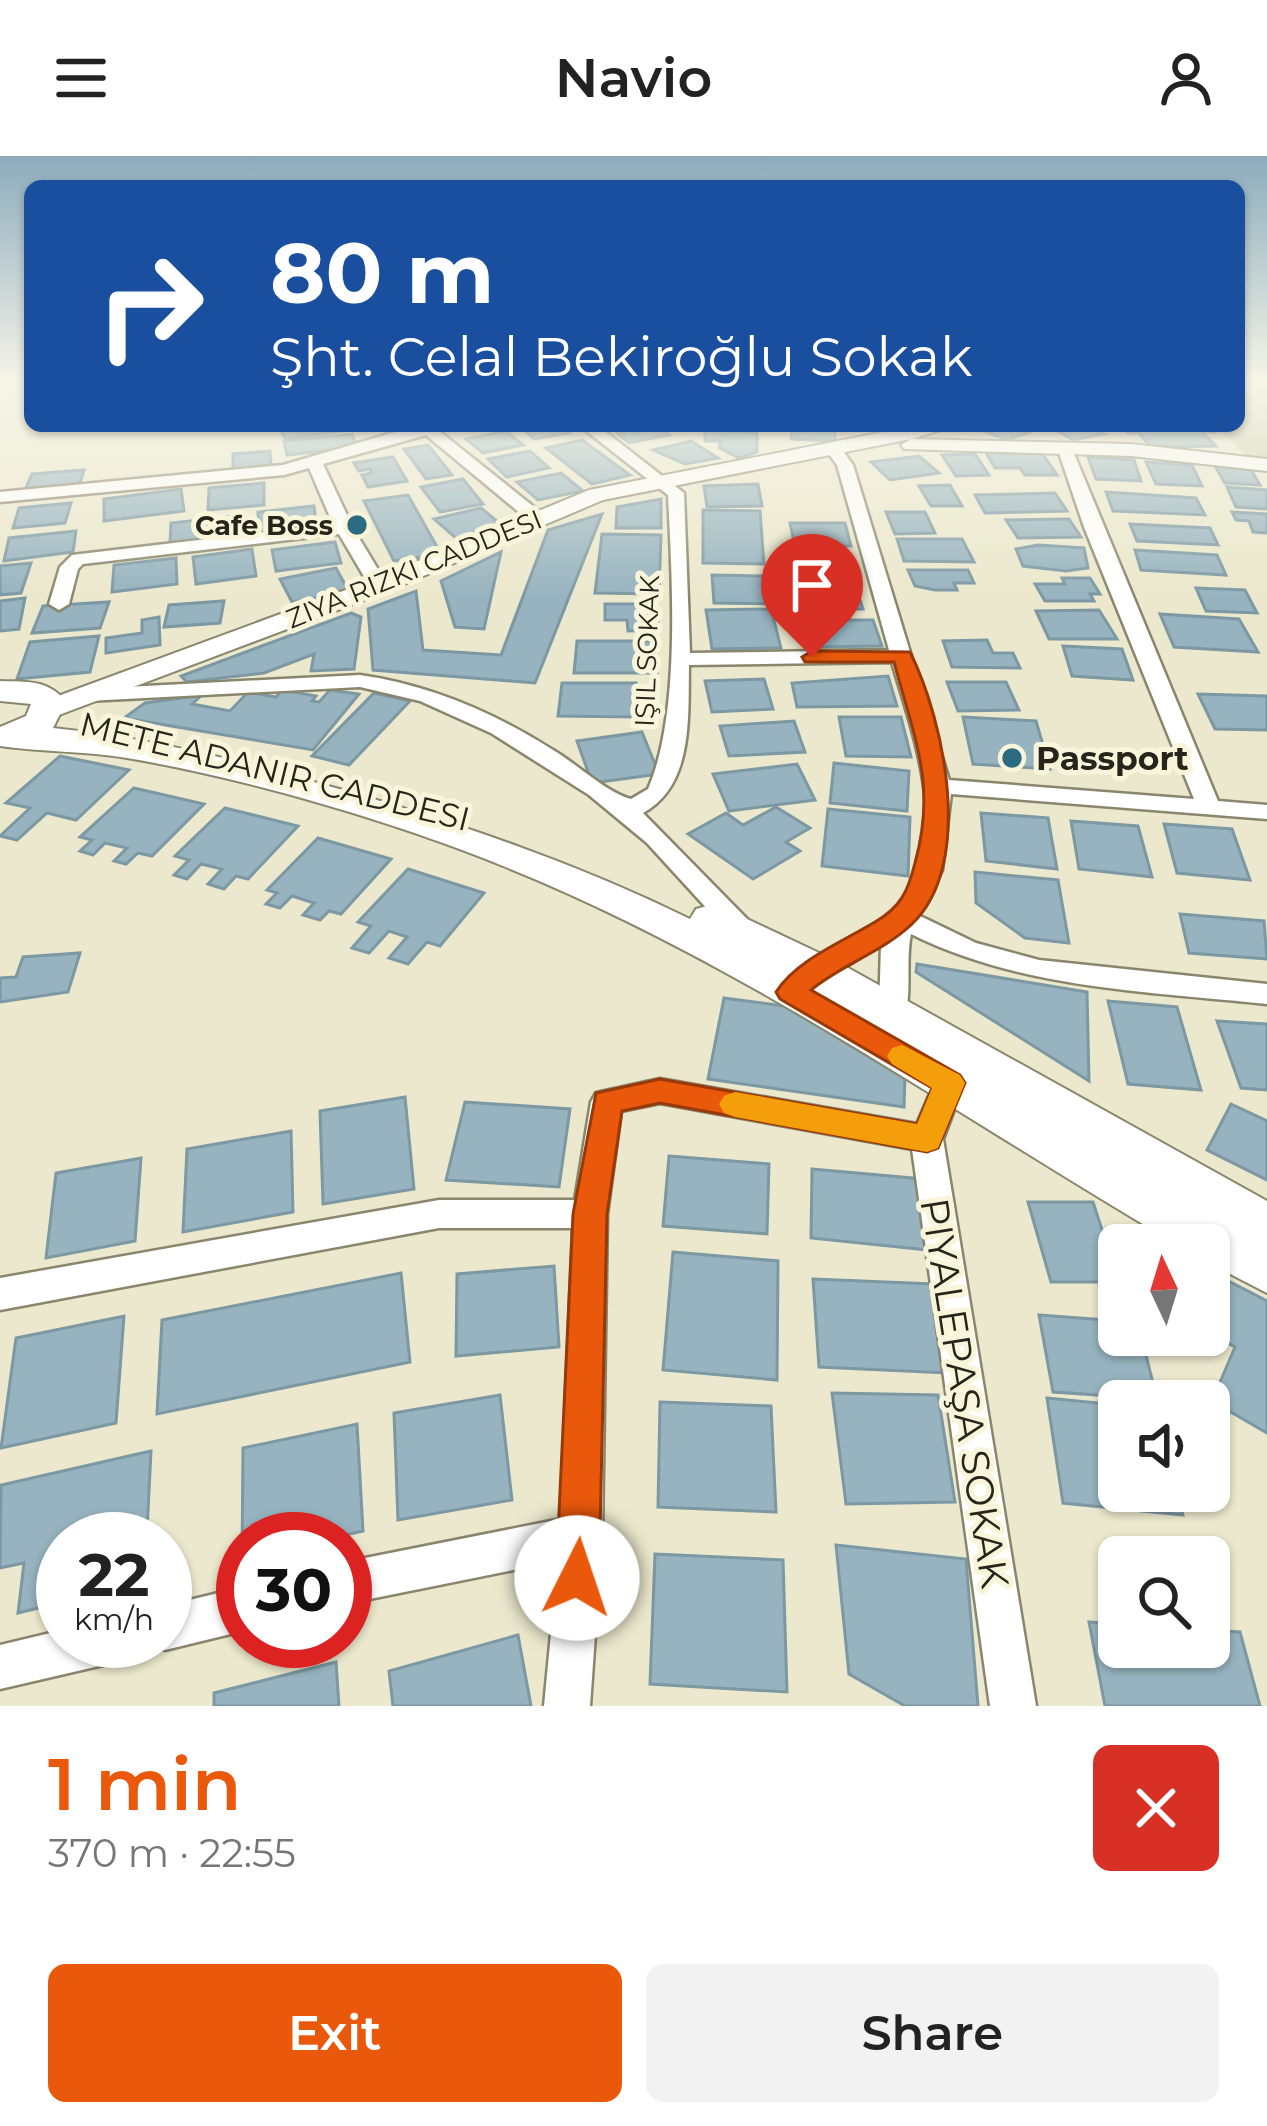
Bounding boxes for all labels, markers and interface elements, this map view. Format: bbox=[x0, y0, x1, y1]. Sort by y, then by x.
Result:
icon: menu bbox=[48, 45, 114, 111]
text: Navio bbox=[555, 45, 712, 111]
icon: person bbox=[1153, 45, 1219, 111]
text: 80 m bbox=[270, 222, 494, 324]
icon: right bbox=[72, 228, 228, 384]
text: Şht. Celal Bekiroğlu Sokak bbox=[270, 324, 972, 390]
street label: ZIYA RIZKI CADDESI bbox=[281, 503, 547, 635]
place label: Cafe Boss bbox=[195, 509, 333, 542]
marker: Cafe Boss bbox=[344, 512, 370, 538]
pin bbox=[761, 534, 863, 657]
icon: arrive bbox=[779, 552, 845, 618]
street label: IŞIL SOKAK bbox=[628, 574, 666, 728]
street label: METE ADANIR CADDESI bbox=[76, 703, 474, 839]
place label: Passport bbox=[1036, 738, 1189, 778]
marker: Passport bbox=[999, 745, 1025, 771]
street label: PIYALEPAŞA SOKAK bbox=[910, 1195, 1020, 1592]
north arrow bbox=[1098, 1224, 1230, 1356]
map controls bbox=[1098, 1224, 1230, 1668]
button: sound bbox=[1098, 1380, 1230, 1512]
speed limit sign: 30 bbox=[216, 1512, 372, 1668]
position arrow bbox=[514, 1515, 640, 1641]
button: search bbox=[1098, 1536, 1230, 1668]
text: 22 bbox=[79, 1538, 149, 1611]
text: km/h bbox=[74, 1601, 154, 1638]
text: 1 min bbox=[48, 1740, 241, 1828]
button: close bbox=[1093, 1745, 1219, 1871]
text: 370 m · 22:55 bbox=[48, 1829, 296, 1877]
button: Exit bbox=[48, 1964, 622, 2102]
button: Share bbox=[646, 1964, 1219, 2102]

